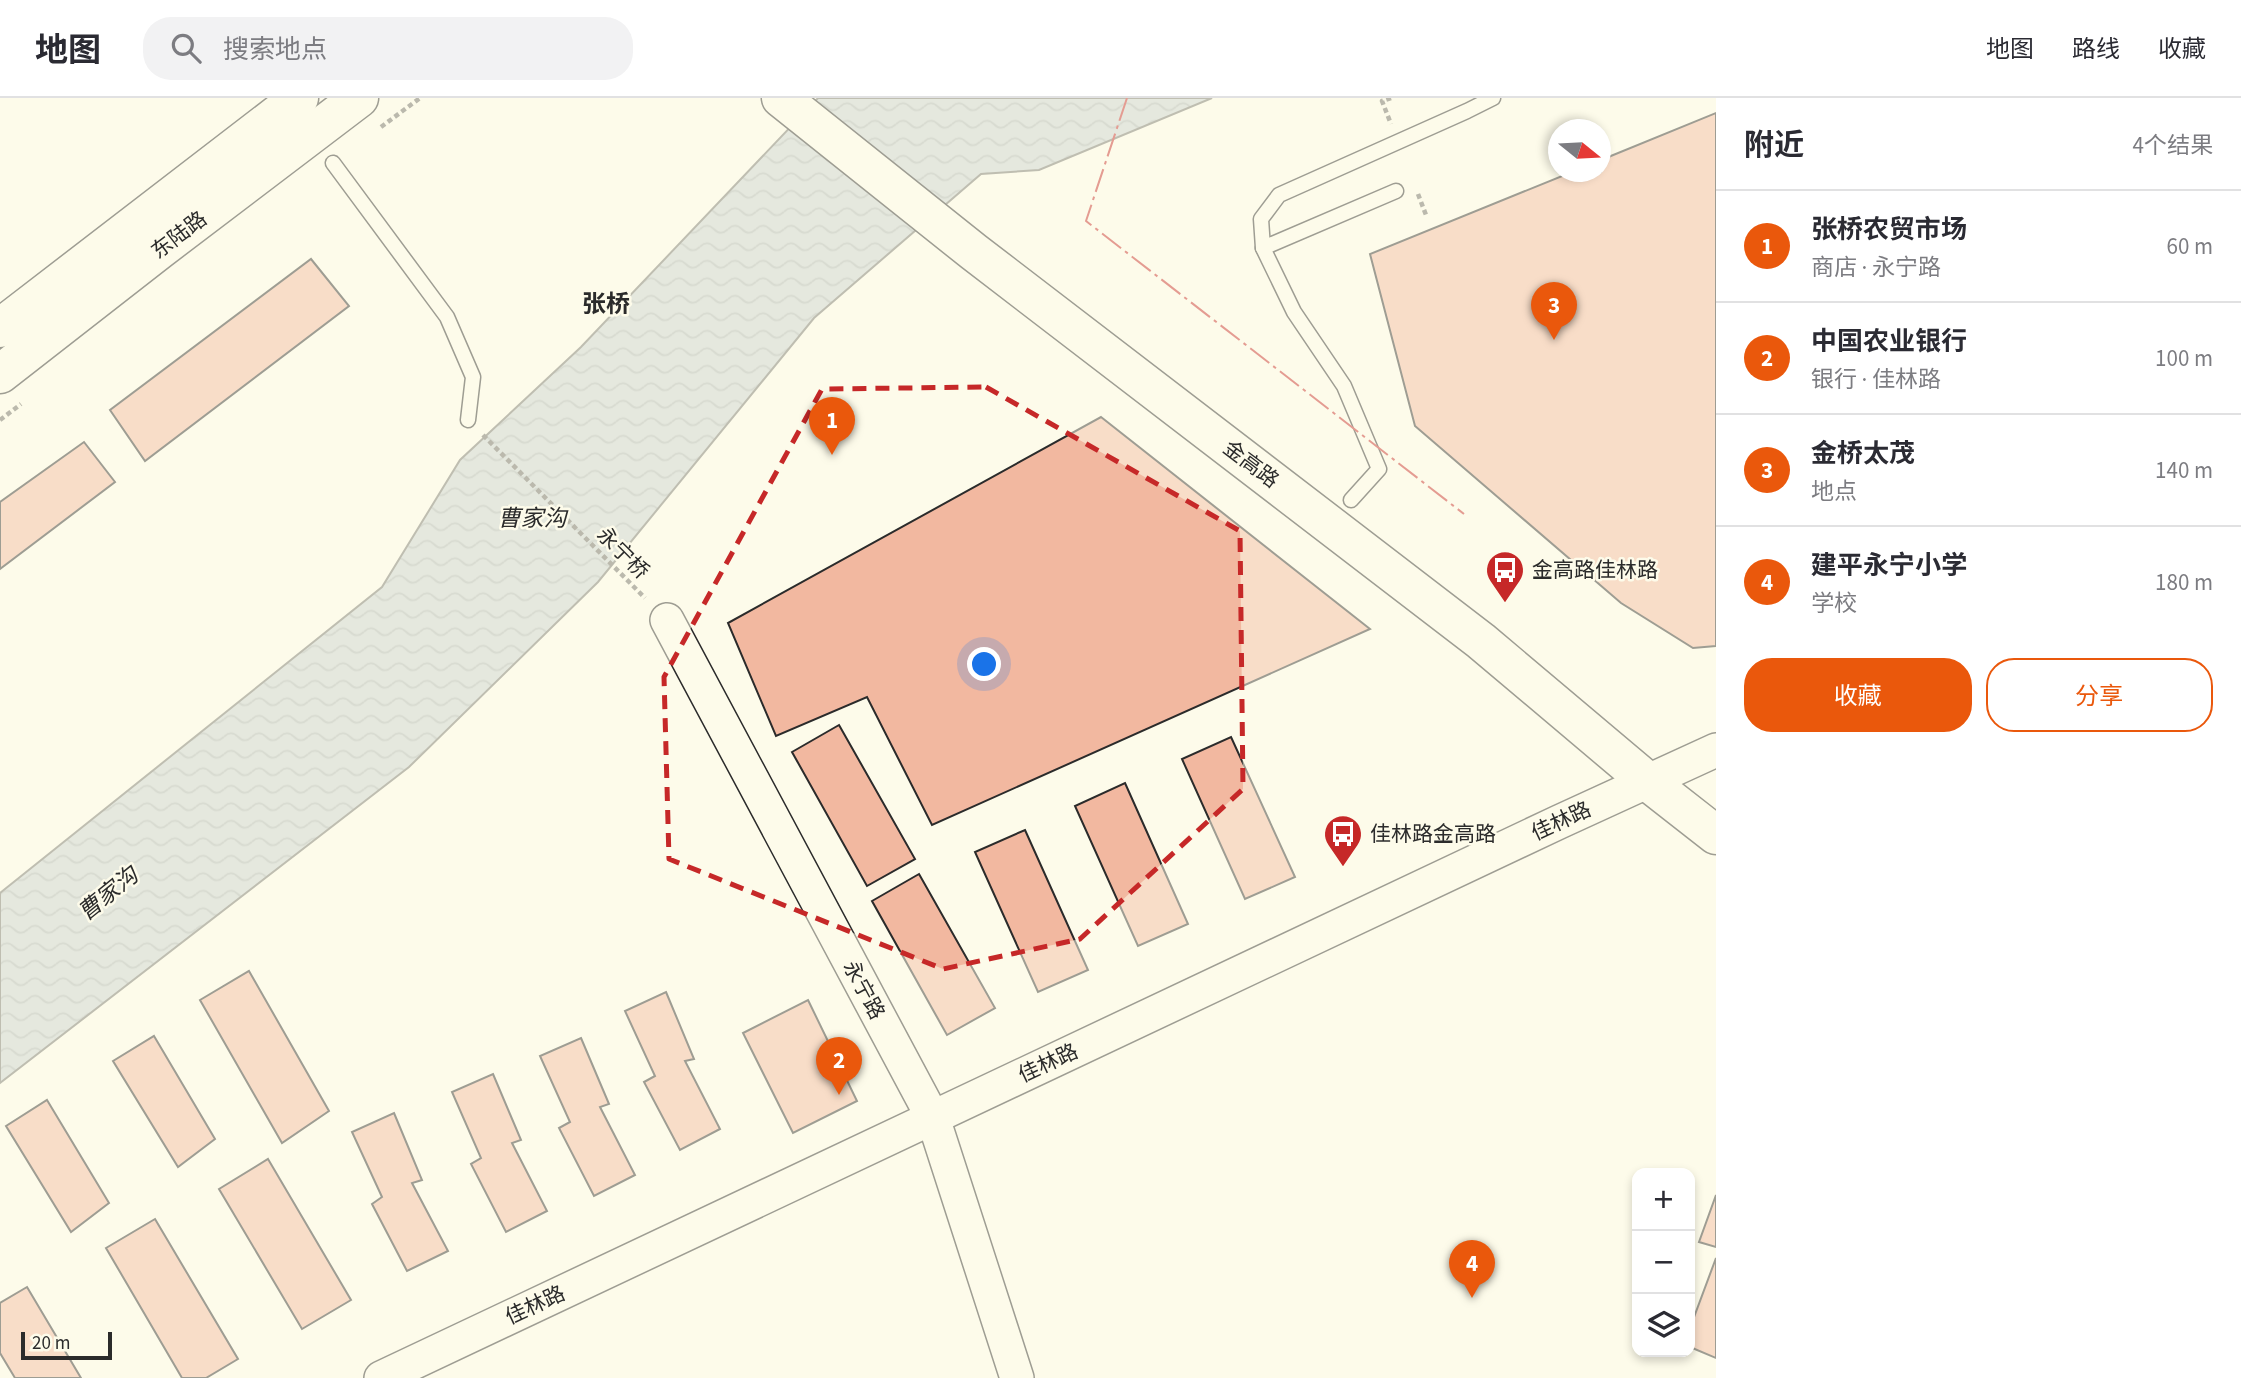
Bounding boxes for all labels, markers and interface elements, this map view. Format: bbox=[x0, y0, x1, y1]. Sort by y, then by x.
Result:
search box bbox=[143, 17, 633, 80]
text: 地图 bbox=[35, 27, 101, 74]
icon: search bbox=[167, 29, 205, 67]
text: 搜索地点 bbox=[223, 31, 327, 68]
text: 地图 bbox=[1986, 32, 2034, 67]
text: 路线 bbox=[2072, 32, 2120, 67]
text: 收藏 bbox=[2158, 32, 2206, 67]
north arrow bbox=[1548, 119, 1611, 182]
text: 附近 bbox=[1744, 124, 1804, 167]
text: 4个结果 bbox=[2133, 129, 2213, 162]
street label: 东陆路 bbox=[145, 204, 213, 266]
text: 张桥农贸市场 bbox=[1811, 211, 1967, 248]
text: 1 bbox=[1761, 230, 1773, 263]
text: 60 m bbox=[2166, 230, 2213, 263]
text: 商店 · 永宁路 bbox=[1811, 251, 1941, 284]
pin: 3 bbox=[1531, 282, 1577, 340]
district label: 张桥 bbox=[582, 287, 630, 322]
text: 中国农业银行 bbox=[1811, 323, 1967, 360]
text: 2 bbox=[1761, 342, 1773, 375]
text: 100 m bbox=[2155, 342, 2213, 375]
text: 银行 · 佳林路 bbox=[1811, 363, 1941, 396]
pin: 1 bbox=[809, 397, 855, 455]
street label: 金高路 bbox=[1217, 433, 1285, 495]
text: 金桥太茂 bbox=[1811, 435, 1915, 472]
text: 3 bbox=[1761, 454, 1773, 487]
text: 140 m bbox=[2155, 454, 2213, 487]
text: 地点 bbox=[1811, 475, 1857, 508]
water label: 曹家沟 bbox=[498, 502, 570, 535]
street label: 永宁桥 bbox=[590, 520, 656, 586]
text: 建平永宁小学 bbox=[1811, 547, 1967, 584]
bus stop icon: 金高路佳林路 bbox=[1484, 549, 1526, 604]
place label: 金高路佳林路 bbox=[1532, 555, 1658, 585]
text: 4 bbox=[1761, 566, 1773, 599]
text: 180 m bbox=[2155, 566, 2213, 599]
text: 学校 bbox=[1811, 587, 1857, 620]
your location bbox=[967, 647, 1001, 681]
button: 收藏 bbox=[1744, 658, 1972, 732]
button: 分享 bbox=[1986, 658, 2213, 732]
street label: 佳林路 bbox=[1526, 794, 1596, 848]
bus stop icon: 佳林路金高路 bbox=[1322, 813, 1364, 868]
place label: 佳林路金高路 bbox=[1370, 819, 1496, 849]
water label: 曹家沟 bbox=[71, 858, 148, 929]
street label: 永宁路 bbox=[836, 955, 892, 1025]
street label: 佳林路 bbox=[1013, 1036, 1083, 1090]
pin: 2 bbox=[816, 1037, 862, 1095]
map controls bbox=[1632, 1168, 1695, 1357]
button: + bbox=[1632, 1168, 1695, 1231]
button: − bbox=[1632, 1231, 1695, 1294]
pin: 4 bbox=[1449, 1240, 1495, 1298]
street label: 佳林路 bbox=[500, 1278, 570, 1332]
button: layers bbox=[1632, 1294, 1695, 1357]
scale bar bbox=[21, 1329, 112, 1361]
text: 20 m bbox=[32, 1330, 70, 1357]

